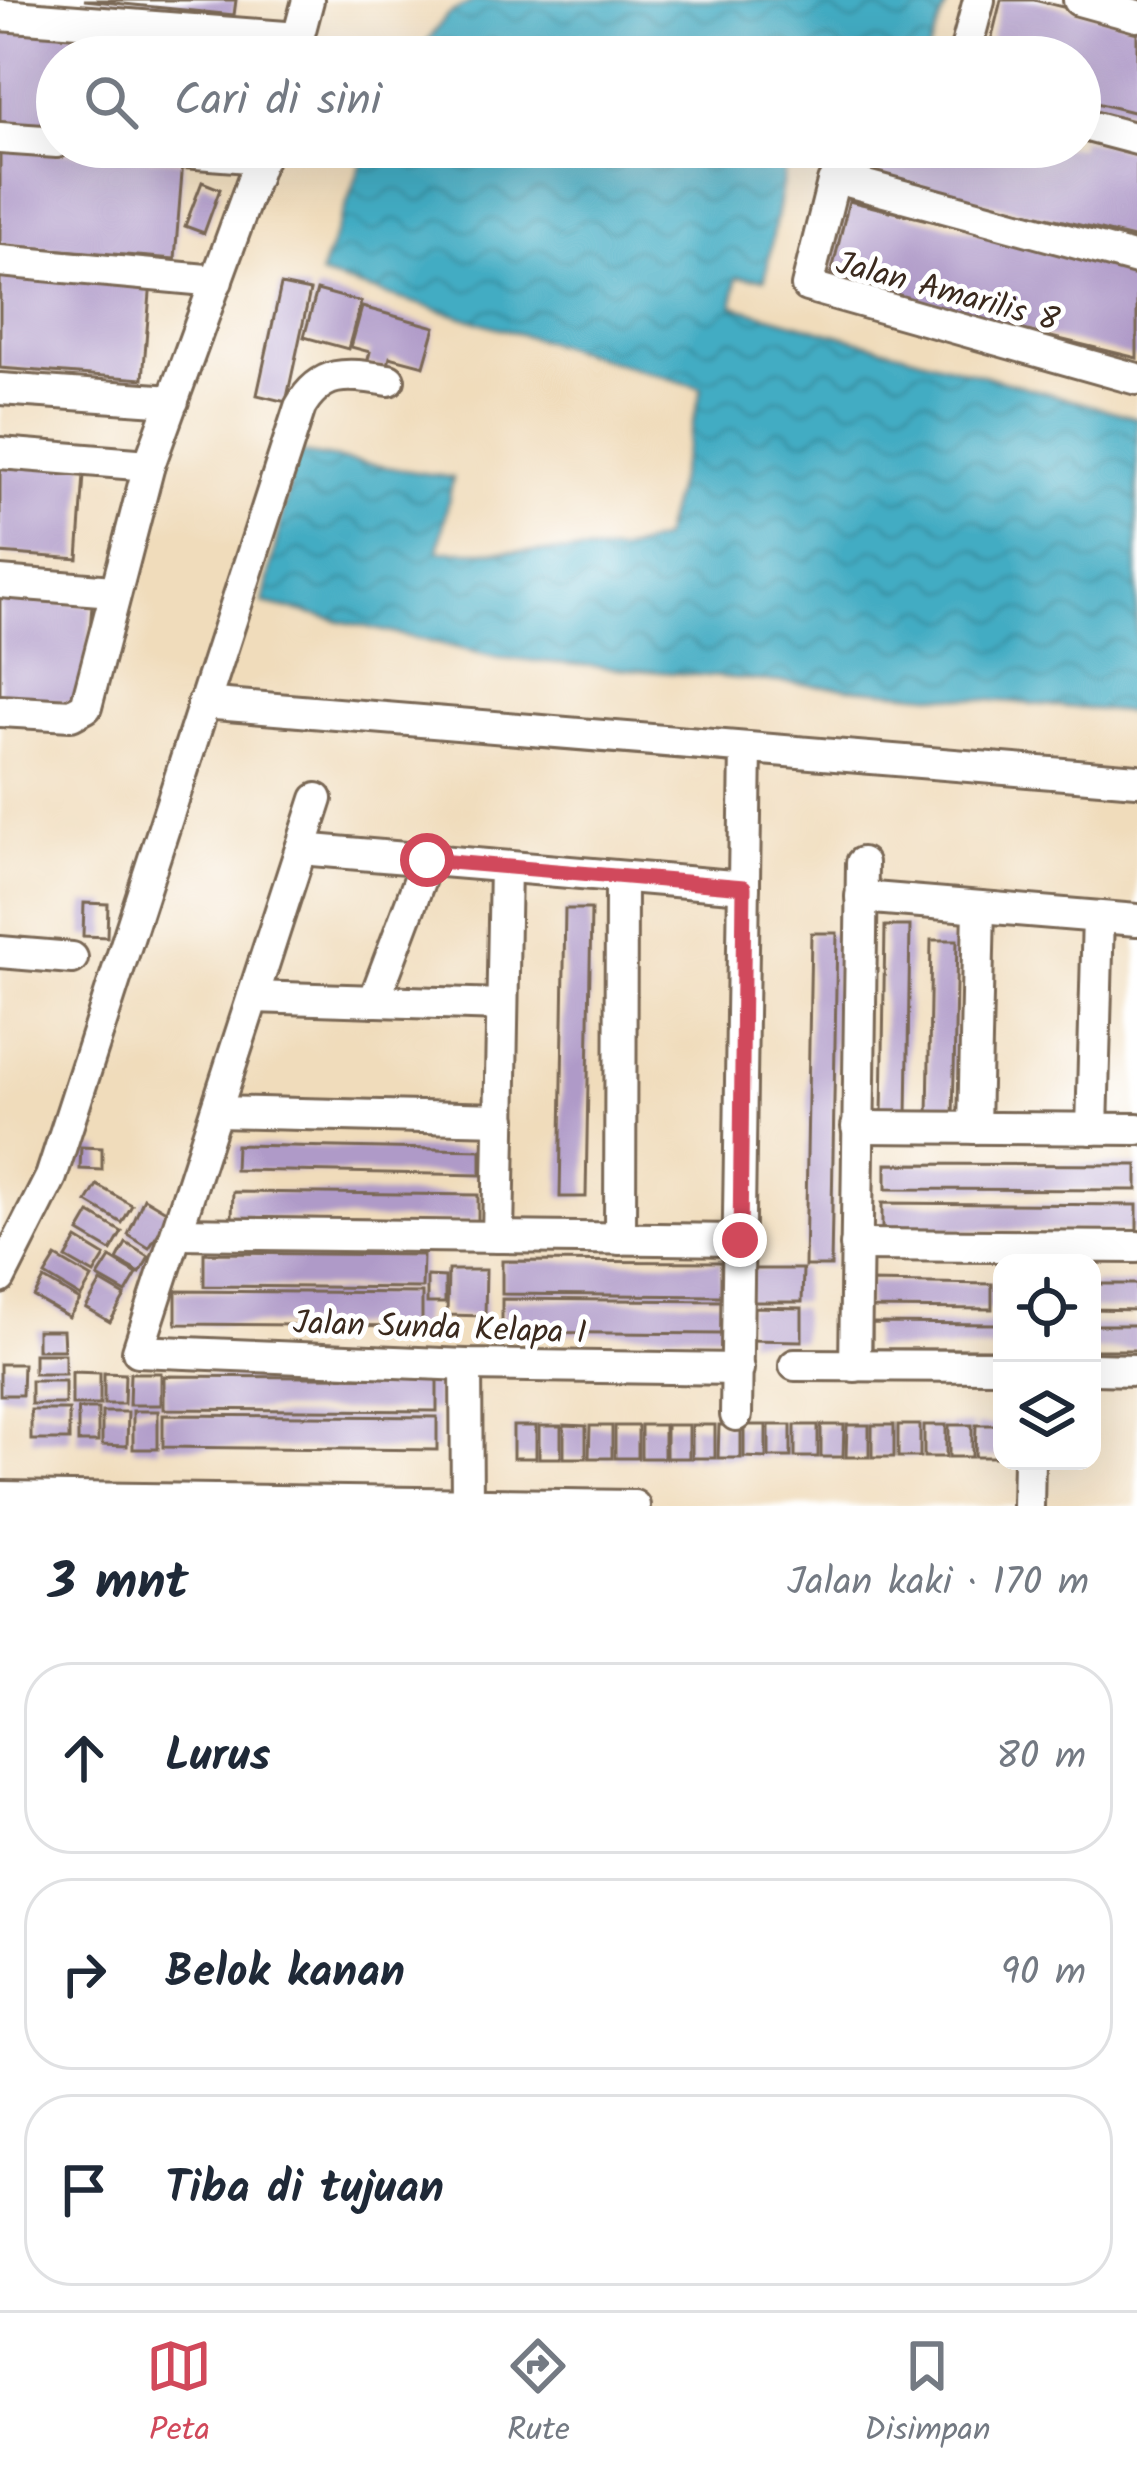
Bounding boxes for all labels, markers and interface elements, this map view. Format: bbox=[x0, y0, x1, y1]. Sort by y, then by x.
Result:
search box bbox=[36, 36, 1101, 168]
text: Cari di sini bbox=[174, 66, 382, 138]
icon: search bbox=[78, 69, 144, 135]
street label: Jalan Amarilis 8 bbox=[830, 238, 1065, 349]
route start bbox=[400, 833, 454, 887]
route end bbox=[713, 1213, 767, 1267]
map controls bbox=[993, 1254, 1101, 1470]
button: locate bbox=[993, 1254, 1101, 1362]
street label: Jalan Sunda Kelapa I bbox=[292, 1298, 588, 1361]
button: layers bbox=[993, 1362, 1101, 1470]
text: 3 mnt bbox=[48, 1544, 189, 1625]
text: Jalan kaki · 170 m bbox=[787, 1553, 1089, 1615]
text: Lurus bbox=[165, 1722, 271, 1794]
icon: ahead bbox=[51, 1725, 117, 1791]
text: 80 m bbox=[996, 1727, 1086, 1789]
text: Belok kanan bbox=[165, 1938, 405, 2010]
icon: right bbox=[51, 1941, 117, 2007]
text: 90 m bbox=[1001, 1943, 1086, 2005]
text: Tiba di tujuan bbox=[165, 2154, 444, 2226]
icon: arrive bbox=[51, 2157, 117, 2223]
tab: Peta bbox=[146, 2333, 212, 2458]
tab: Rute bbox=[505, 2333, 571, 2458]
tab: Disimpan bbox=[864, 2333, 991, 2458]

